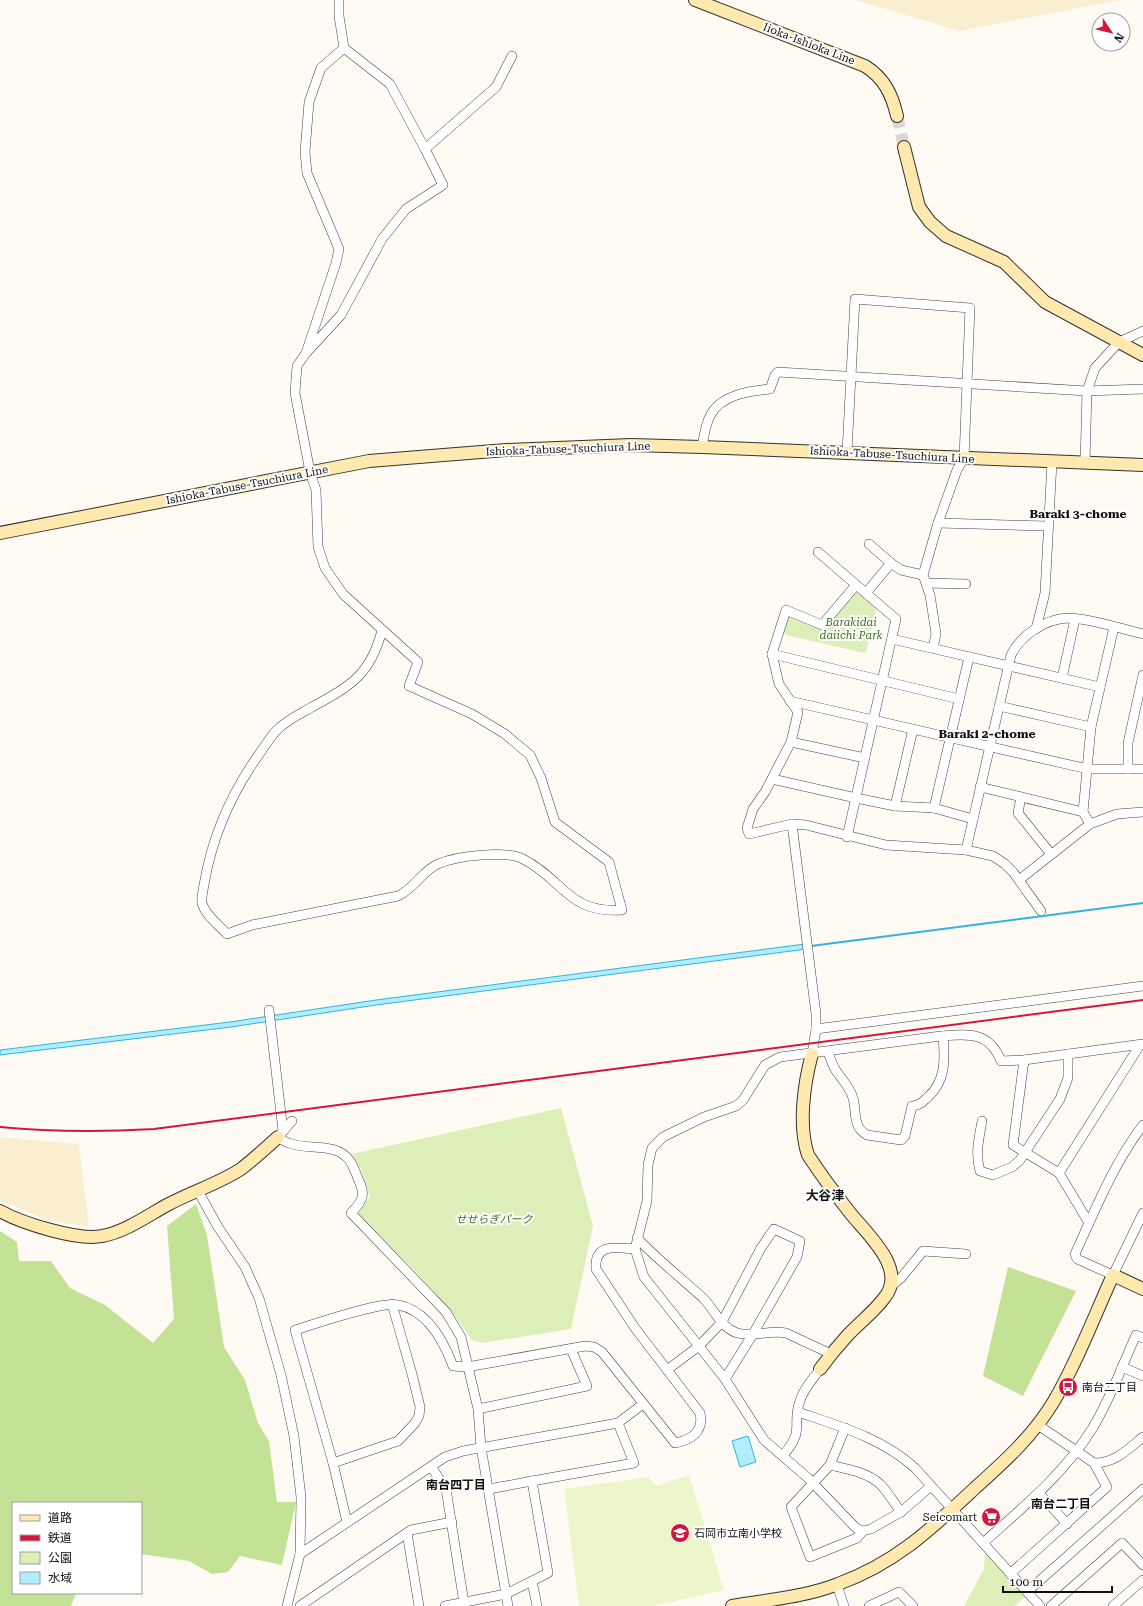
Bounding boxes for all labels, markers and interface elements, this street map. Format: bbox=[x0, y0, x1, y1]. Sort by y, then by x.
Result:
north arrow bbox=[1091, 12, 1131, 52]
street label: Iioka-Ishioka Line bbox=[761, 20, 857, 68]
text: N bbox=[1111, 30, 1127, 45]
street label: Ishioka-Tabuse-Tsuchiura Line bbox=[485, 440, 651, 458]
street label: Ishioka-Tabuse-Tsuchiura Line bbox=[809, 444, 975, 466]
street label: Ishioka-Tabuse-Tsuchiura Line bbox=[165, 463, 329, 507]
district label: Baraki 3-chome bbox=[1029, 507, 1127, 521]
park label: Barakidai daiichi Park bbox=[820, 616, 882, 642]
district label: Baraki 2-chome bbox=[938, 727, 1036, 741]
district label: 大谷津 bbox=[805, 1188, 845, 1203]
park label: せせらぎパーク bbox=[456, 1213, 533, 1226]
bus stop icon: 南台二丁目 bbox=[1057, 1376, 1079, 1398]
place label: 南台二丁目 bbox=[1082, 1381, 1137, 1394]
district label: 南台四丁目 bbox=[426, 1478, 486, 1492]
district label: 南台二丁目 bbox=[1031, 1497, 1091, 1511]
legend bbox=[12, 1502, 142, 1594]
supermarket icon: Seicomart bbox=[980, 1506, 1002, 1528]
text: 道路 bbox=[48, 1511, 72, 1525]
place label: Seicomart bbox=[923, 1511, 977, 1524]
school or university icon: 石岡市立南小学校 bbox=[669, 1522, 691, 1544]
place label: 石岡市立南小学校 bbox=[694, 1527, 782, 1540]
text: 鉄道 bbox=[48, 1531, 72, 1545]
text: 公園 bbox=[48, 1551, 72, 1565]
scale bar bbox=[1003, 1568, 1112, 1594]
text: 水域 bbox=[48, 1571, 72, 1585]
text: 100 m bbox=[1009, 1575, 1043, 1589]

